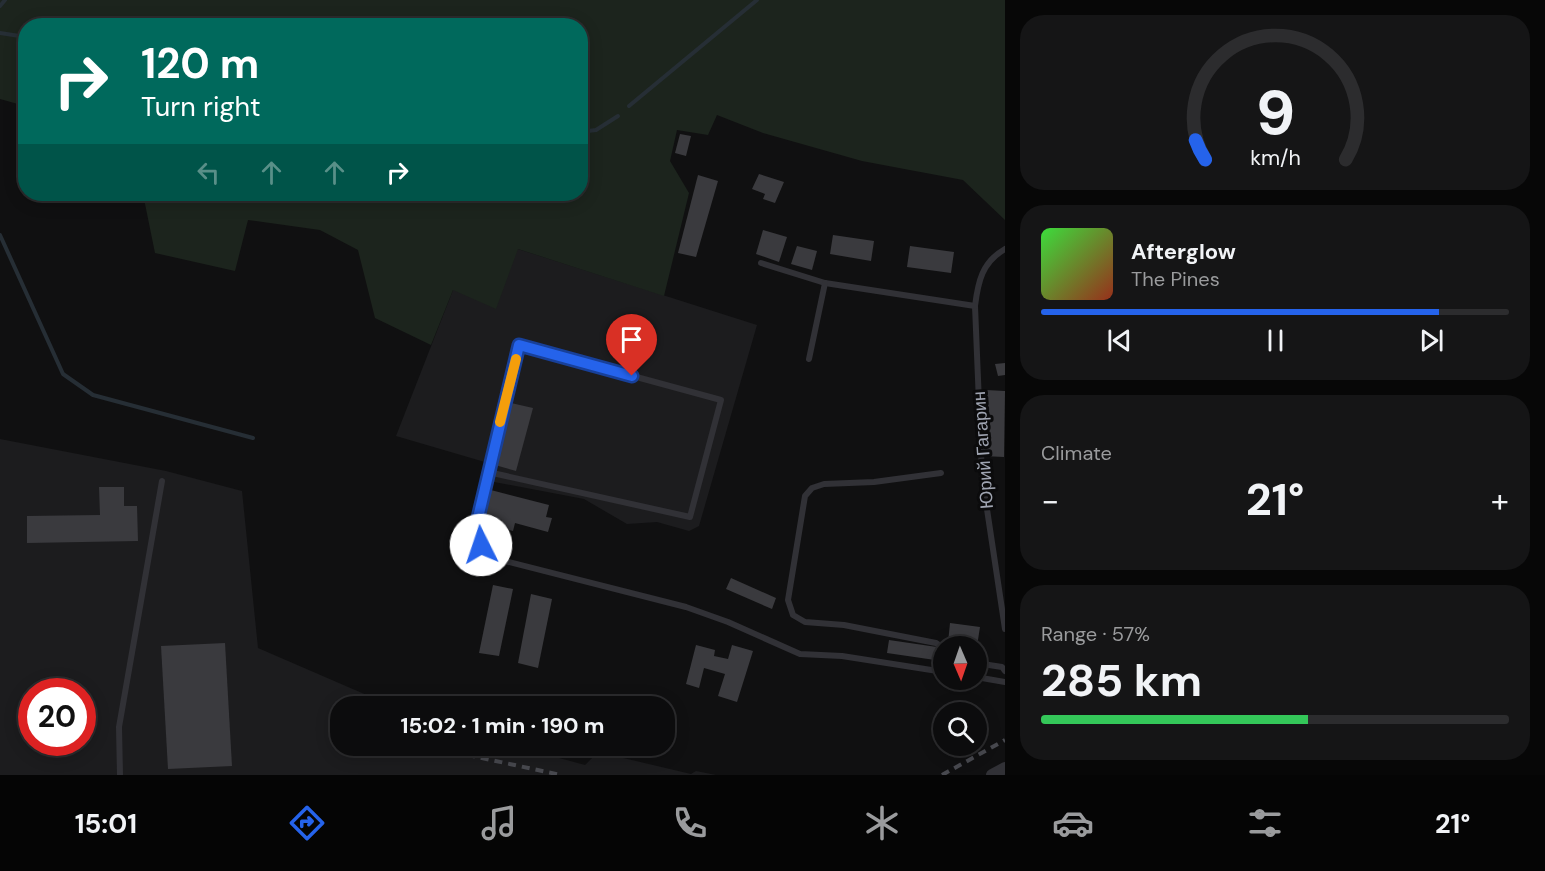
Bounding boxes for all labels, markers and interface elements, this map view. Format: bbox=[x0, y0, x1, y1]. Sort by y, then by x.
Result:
text: 120 m bbox=[141, 36, 259, 91]
icon: right bbox=[42, 42, 120, 120]
text: 9 bbox=[1255, 72, 1295, 153]
text: Turn right bbox=[141, 89, 261, 124]
text: km/h bbox=[1250, 144, 1300, 172]
icon: left bbox=[192, 156, 225, 189]
icon: ahead bbox=[255, 156, 288, 189]
icon: ahead bbox=[318, 156, 351, 189]
icon: right bbox=[381, 156, 414, 189]
text: Afterglow bbox=[1131, 237, 1236, 266]
text: The Pines bbox=[1131, 266, 1220, 292]
pin bbox=[606, 314, 657, 376]
icon: arrive bbox=[615, 323, 648, 356]
icon: previous bbox=[1103, 324, 1136, 357]
icon: pause bbox=[1259, 324, 1292, 357]
icon: next bbox=[1415, 324, 1448, 357]
street label: Юрий Гагарин bbox=[967, 390, 999, 510]
text: Climate bbox=[1041, 440, 1112, 466]
text: 21° bbox=[1246, 470, 1304, 529]
text: − bbox=[1041, 479, 1059, 522]
text: + bbox=[1491, 479, 1509, 522]
position arrow bbox=[449, 513, 513, 577]
text: Range · 57% bbox=[1041, 621, 1150, 647]
north arrow bbox=[933, 636, 987, 690]
map controls bbox=[933, 636, 987, 756]
text: 285 km bbox=[1041, 651, 1202, 710]
speed limit sign: 20 bbox=[18, 678, 96, 756]
button: search bbox=[933, 702, 987, 756]
text: 15:02 · 1 min · 190 m bbox=[401, 711, 604, 740]
icon: directions bbox=[286, 802, 328, 844]
icon: music bbox=[478, 802, 520, 844]
icon: phone bbox=[669, 802, 711, 844]
icon: climate bbox=[861, 802, 903, 844]
icon: car bbox=[1052, 802, 1094, 844]
icon: filters bbox=[1244, 802, 1286, 844]
text: 15:01 bbox=[75, 806, 137, 841]
text: 21° bbox=[1435, 806, 1470, 841]

